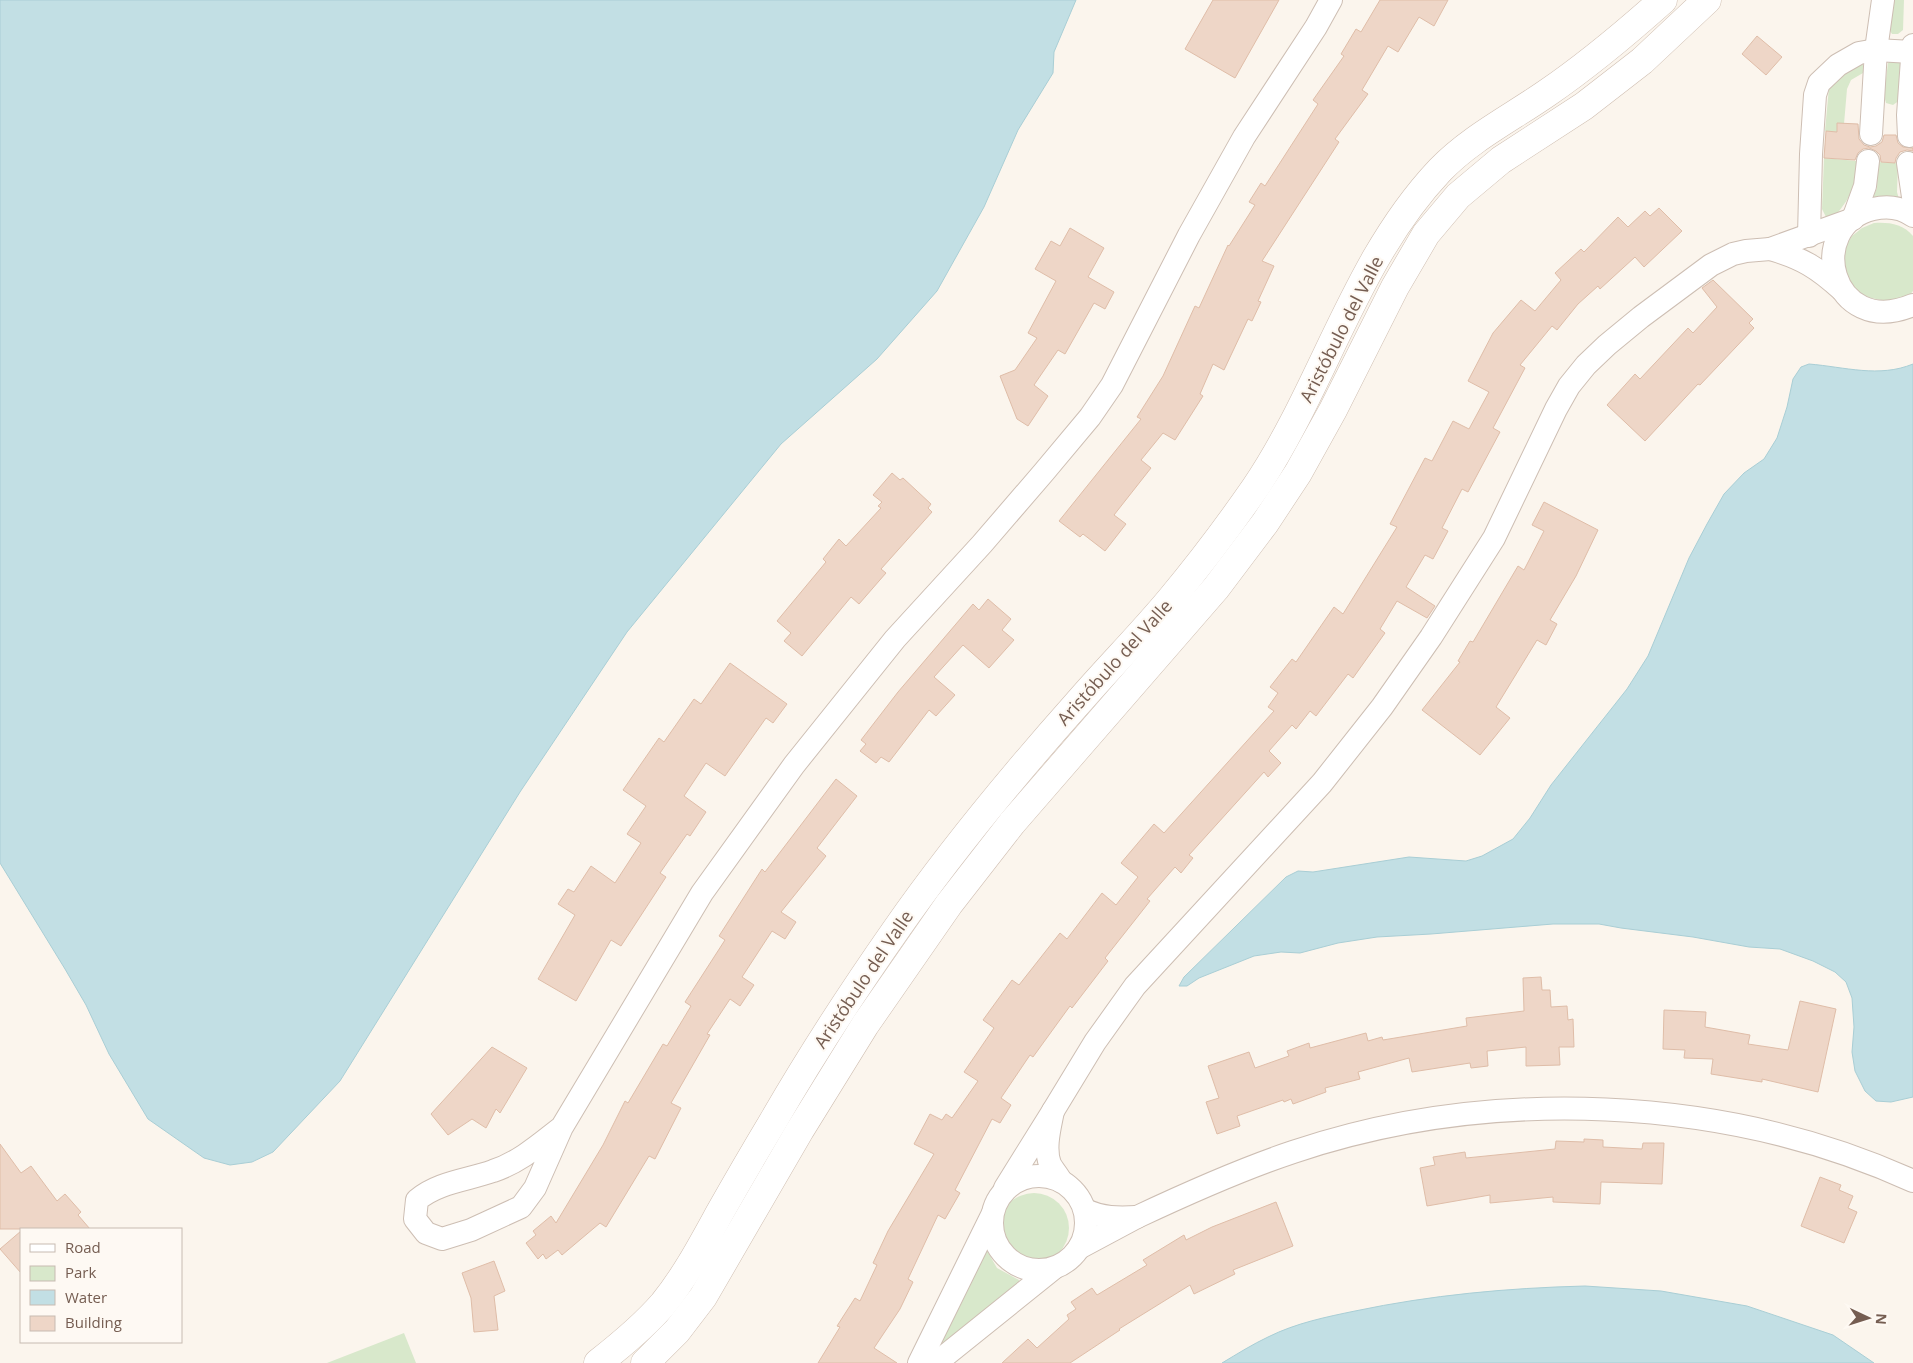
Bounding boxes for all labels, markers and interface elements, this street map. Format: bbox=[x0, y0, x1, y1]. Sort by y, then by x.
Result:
street label: Aristóbulo del Valle bbox=[1294, 252, 1388, 406]
street label: Aristóbulo del Valle bbox=[1051, 594, 1177, 730]
street label: Aristóbulo del Valle bbox=[808, 905, 918, 1053]
legend bbox=[20, 1228, 182, 1343]
text: Road bbox=[65, 1237, 101, 1257]
text: Park bbox=[65, 1262, 96, 1282]
text: Water bbox=[65, 1287, 107, 1307]
north arrow bbox=[1843, 1293, 1893, 1343]
text: Building bbox=[65, 1312, 122, 1332]
text: N bbox=[1872, 1313, 1891, 1325]

